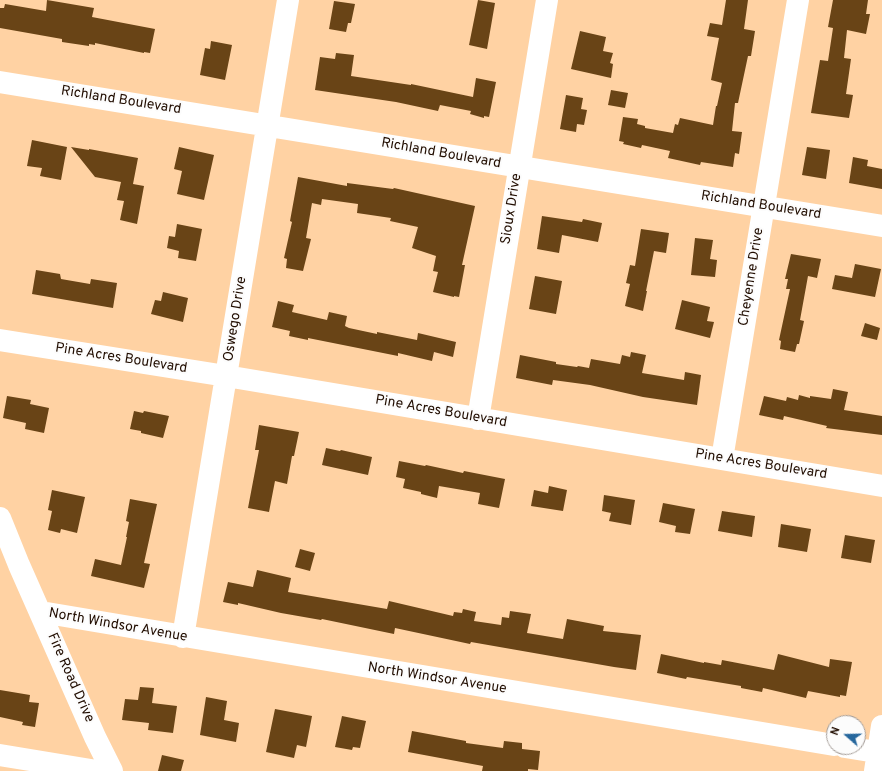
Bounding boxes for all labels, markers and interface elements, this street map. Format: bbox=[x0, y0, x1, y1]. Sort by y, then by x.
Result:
street label: Richland Boulevard bbox=[60, 83, 182, 119]
street label: Richland Boulevard bbox=[380, 135, 502, 173]
street label: Sioux Drive bbox=[498, 172, 526, 246]
street label: Richland Boulevard bbox=[700, 188, 822, 224]
street label: Cheyenne Drive bbox=[736, 227, 768, 327]
street label: Oswego Drive bbox=[221, 275, 251, 363]
street label: Pine Acres Boulevard bbox=[54, 340, 188, 378]
street label: Pine Acres Boulevard bbox=[374, 392, 508, 432]
street label: Pine Acres Boulevard bbox=[694, 446, 828, 484]
street label: North Windsor Avenue bbox=[47, 606, 189, 646]
street label: Fire Road Drive bbox=[43, 631, 97, 725]
street label: North Windsor Avenue bbox=[366, 660, 508, 698]
north arrow bbox=[826, 715, 866, 755]
text: N bbox=[828, 725, 844, 737]

